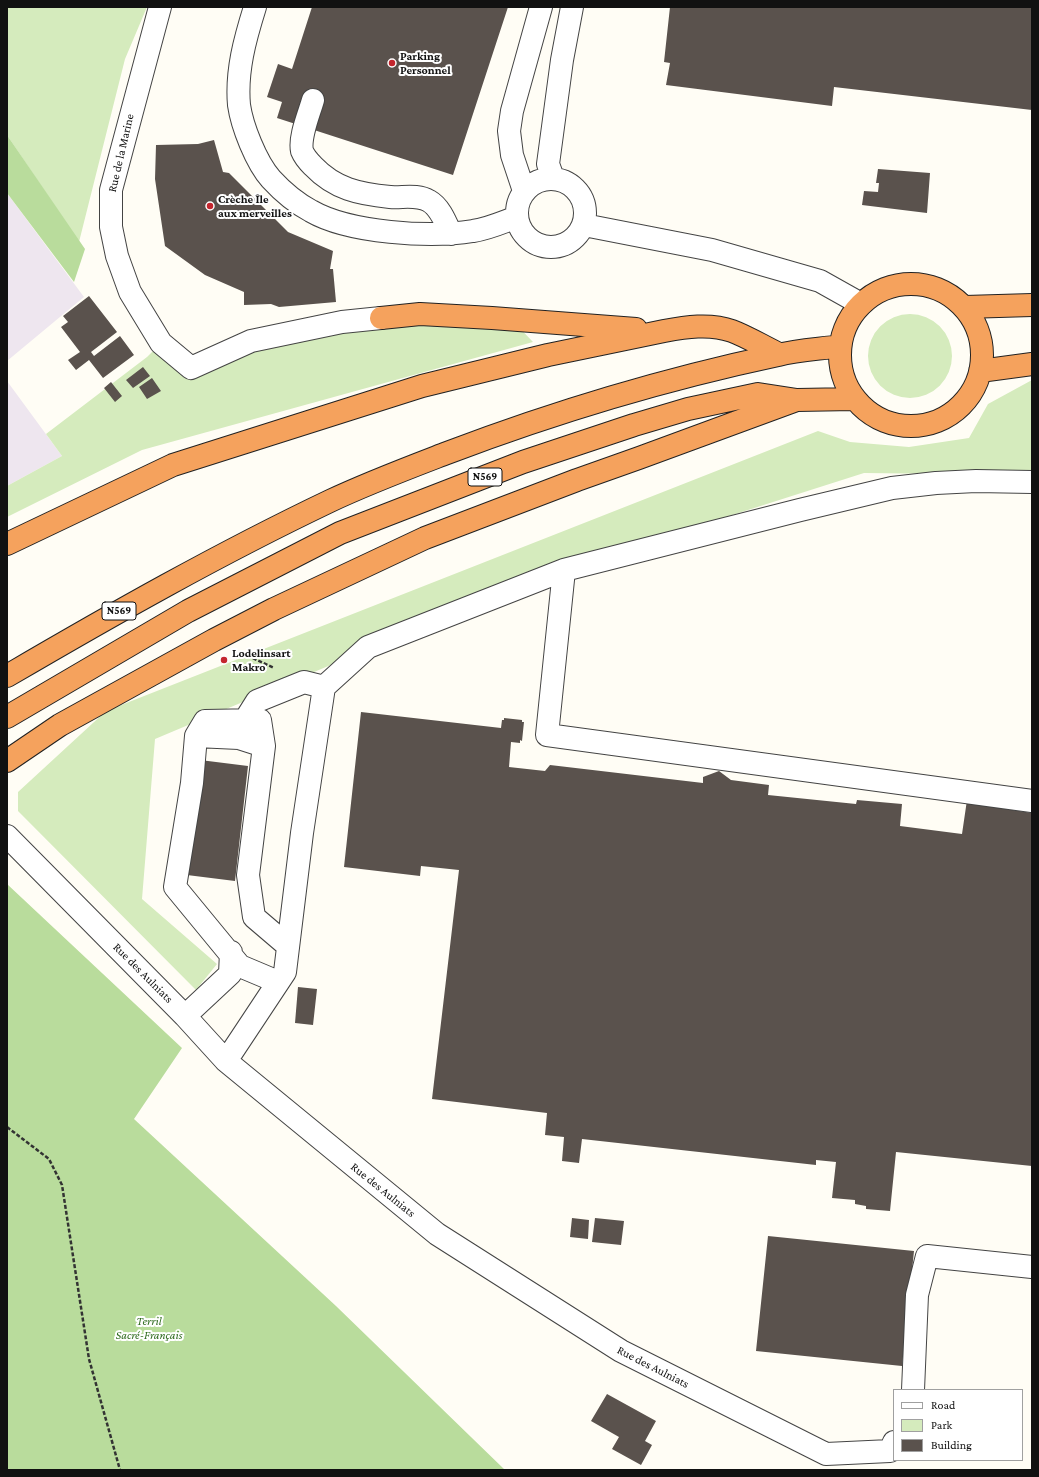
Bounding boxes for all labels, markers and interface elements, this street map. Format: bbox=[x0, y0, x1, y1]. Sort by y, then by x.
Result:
place label: Parking Personnel bbox=[400, 49, 451, 77]
marker: Parking Personnel bbox=[387, 58, 397, 68]
street label: Rue de la Marine bbox=[105, 112, 137, 194]
place label: Crèche Île aux merveilles bbox=[218, 192, 292, 220]
marker: Crèche Île aux merveilles bbox=[205, 201, 215, 211]
road number: N569 bbox=[468, 468, 502, 486]
road number: N569 bbox=[102, 602, 136, 620]
place label: Lodelinsart Makro bbox=[232, 646, 291, 674]
marker: Lodelinsart Makro bbox=[219, 655, 229, 665]
street label: Rue des Aulniats bbox=[110, 940, 176, 1006]
street label: Rue des Aulniats bbox=[348, 1160, 418, 1220]
park label: Terril Sacré-Français bbox=[116, 1314, 182, 1342]
street label: Rue des Aulniats bbox=[615, 1343, 691, 1391]
legend bbox=[893, 1389, 1023, 1461]
text: Road bbox=[931, 1398, 955, 1412]
text: Park bbox=[931, 1418, 952, 1432]
text: Building bbox=[931, 1438, 972, 1452]

